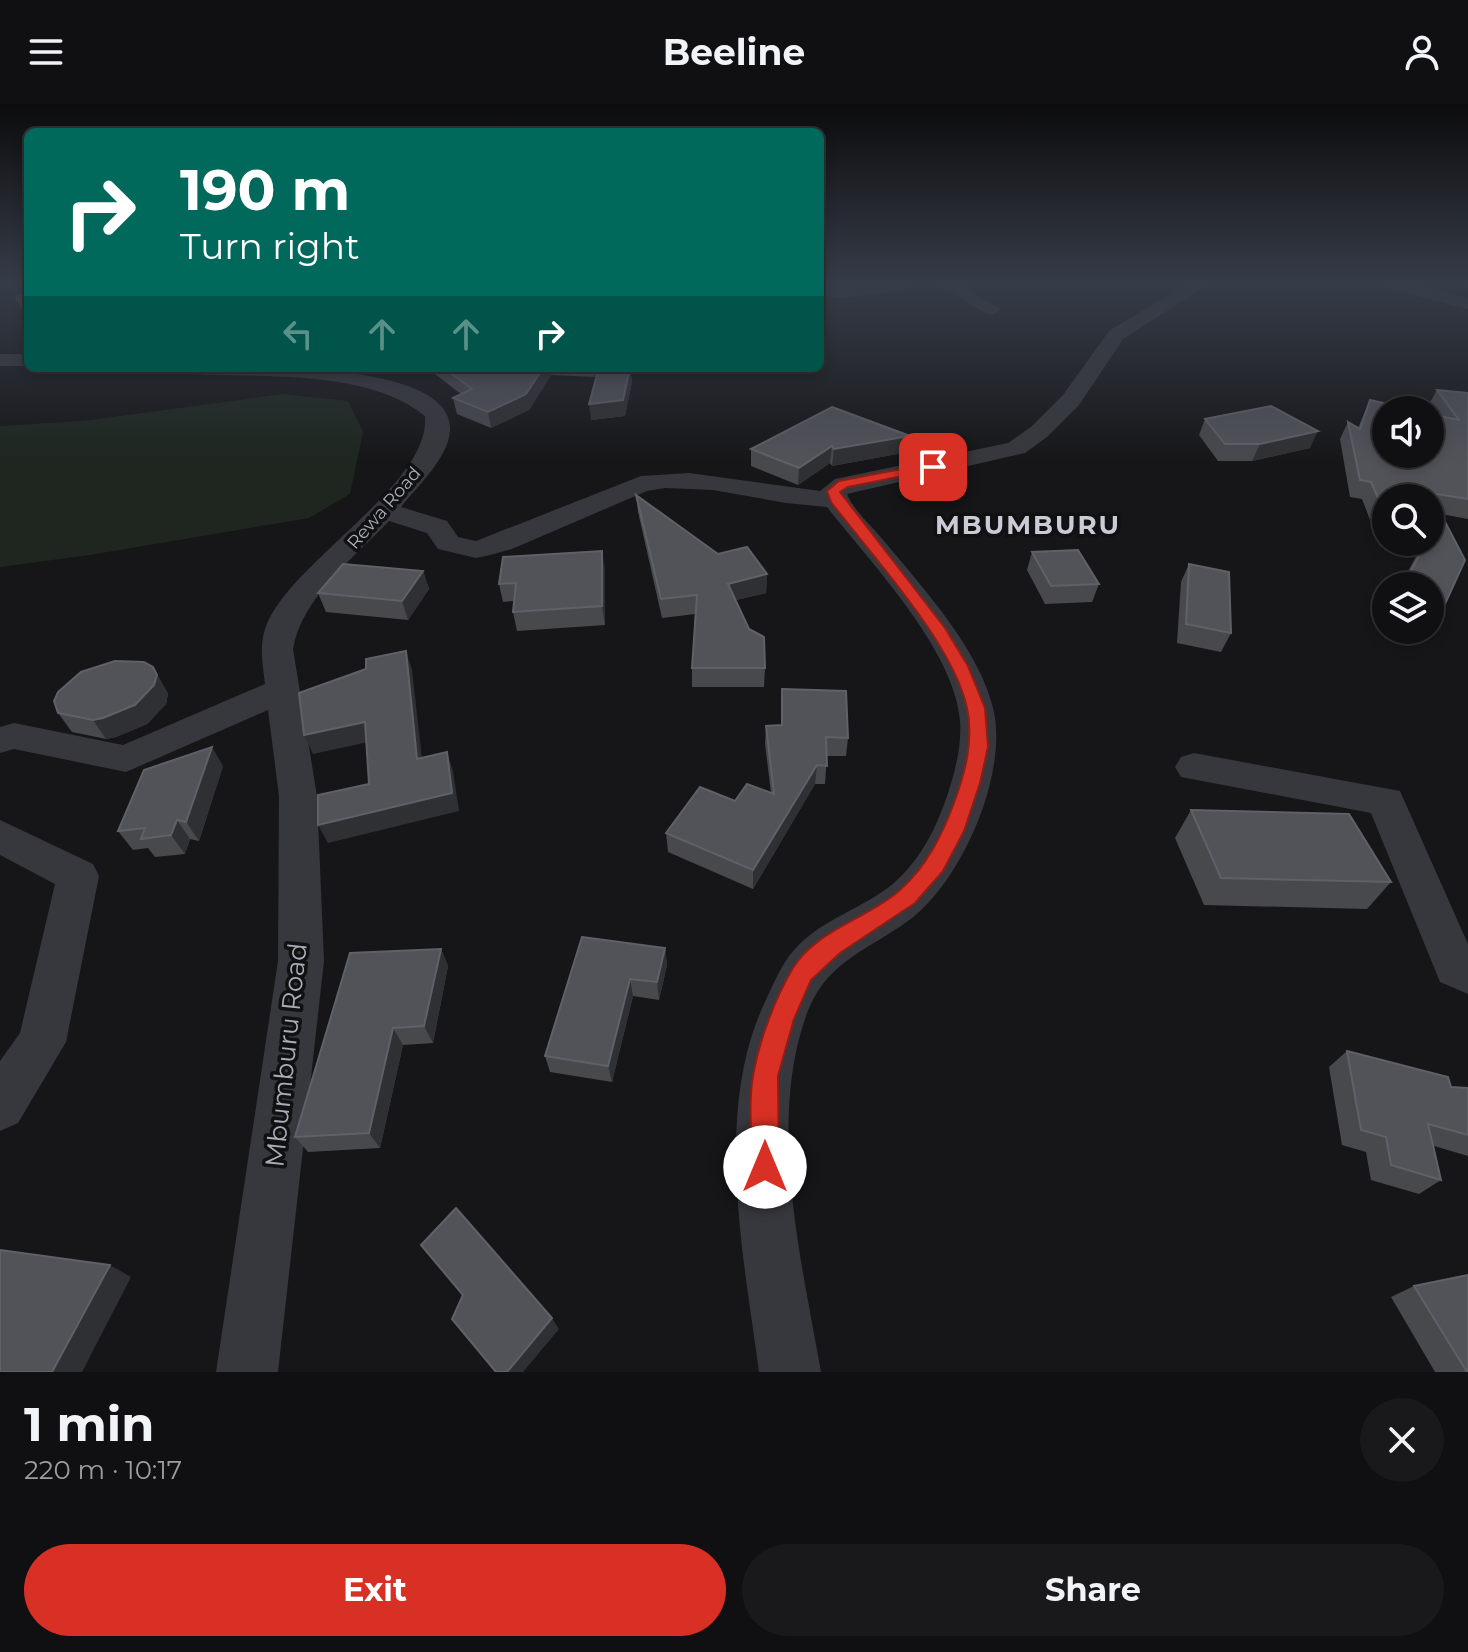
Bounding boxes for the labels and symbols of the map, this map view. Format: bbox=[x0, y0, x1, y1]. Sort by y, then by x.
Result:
pin bbox=[899, 433, 967, 501]
street label: Rewa Road bbox=[342, 462, 426, 554]
district label: MBUMBURU bbox=[935, 509, 1121, 541]
street label: Mbumburu Road bbox=[258, 941, 314, 1169]
position arrow bbox=[723, 1125, 807, 1209]

